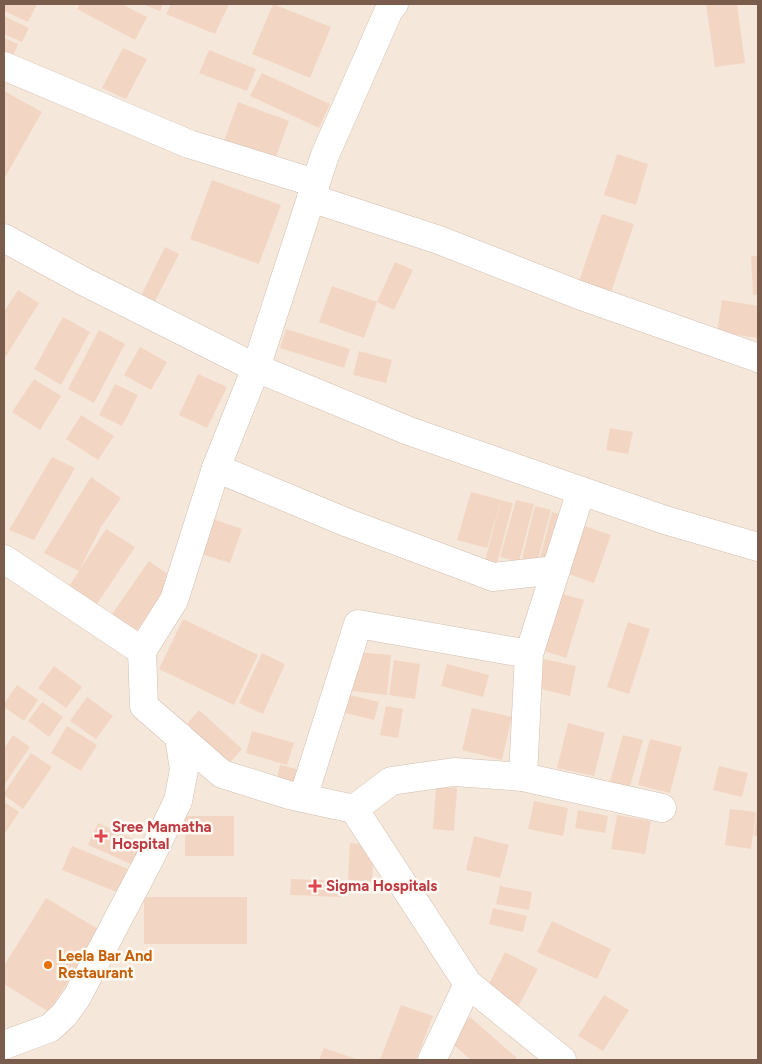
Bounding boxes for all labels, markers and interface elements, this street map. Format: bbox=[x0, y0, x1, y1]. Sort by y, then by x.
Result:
place label: Sree Mamatha Hospital bbox=[112, 818, 211, 853]
marker: Sree Mamatha Hospital bbox=[94, 829, 108, 843]
place label: Sigma Hospitals bbox=[326, 877, 437, 895]
marker: Sigma Hospitals bbox=[308, 879, 322, 893]
place label: Leela Bar And Restaurant bbox=[58, 947, 153, 982]
marker: Leela Bar And Restaurant bbox=[42, 959, 54, 971]

